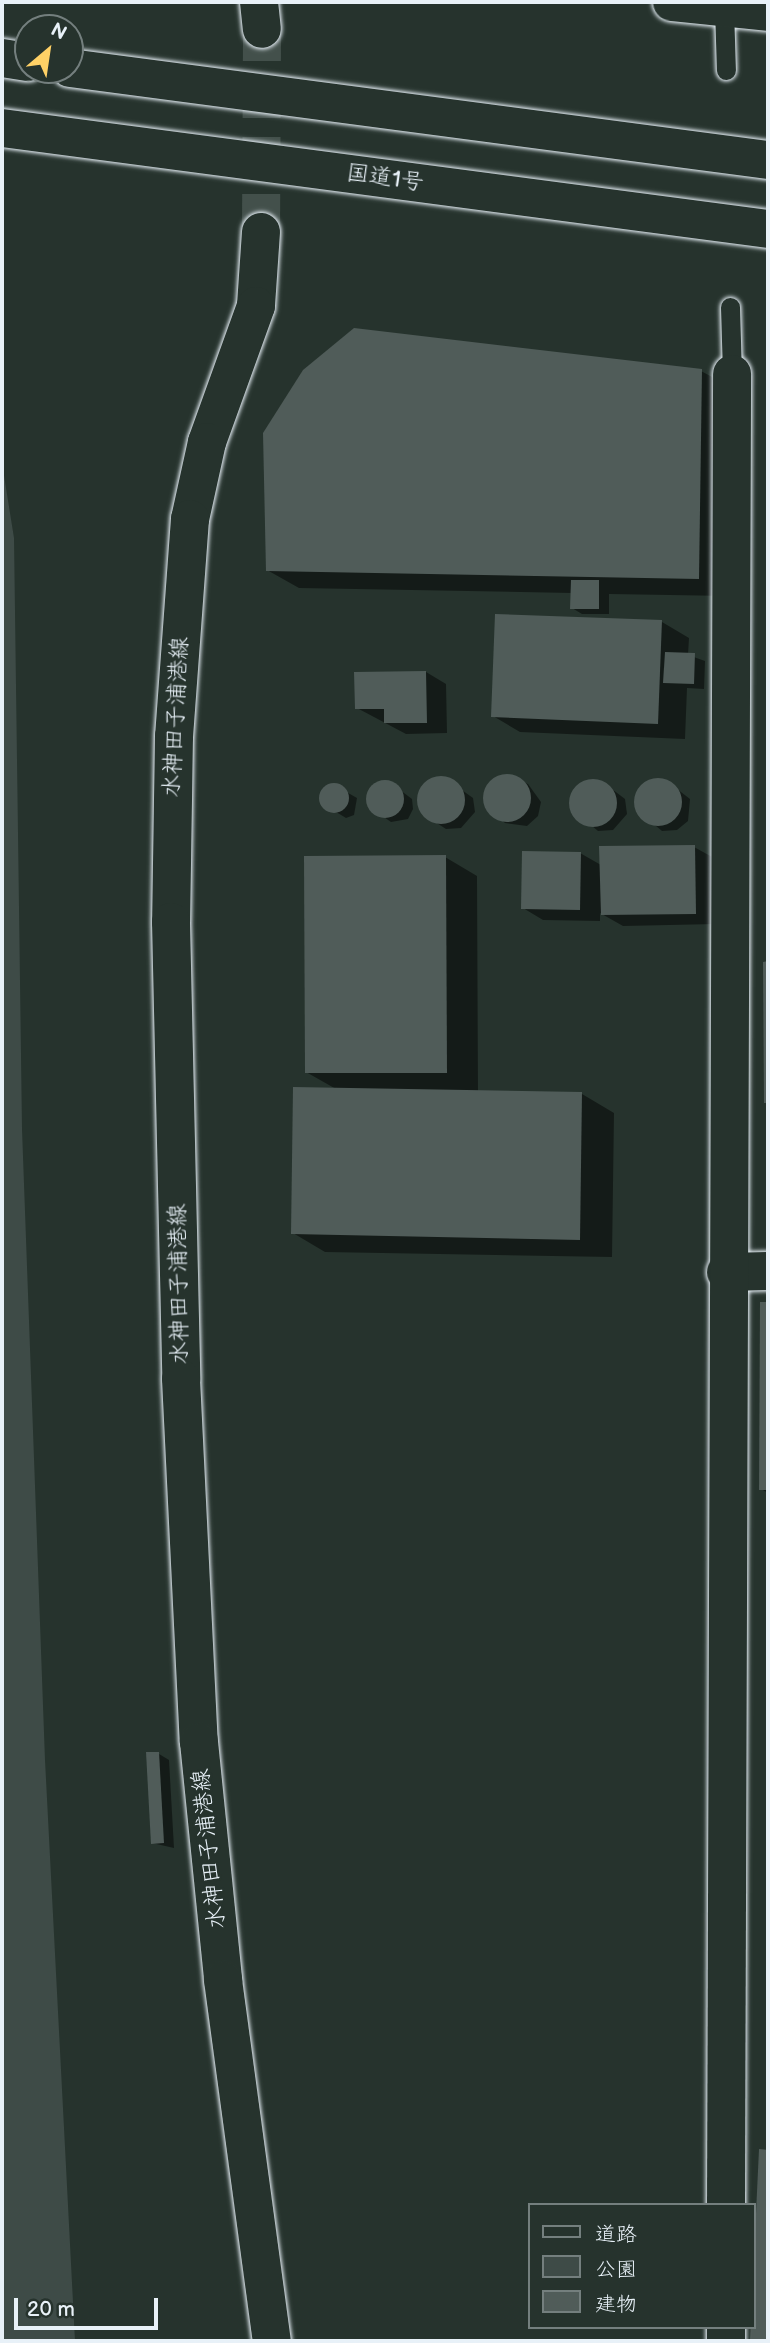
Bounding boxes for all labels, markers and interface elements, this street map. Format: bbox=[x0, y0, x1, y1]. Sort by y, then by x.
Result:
north arrow bbox=[14, 14, 84, 84]
text: N bbox=[47, 18, 70, 45]
street label: 国道1号 bbox=[345, 159, 425, 197]
street label: 水神田子浦港線 bbox=[158, 636, 194, 798]
street label: 水神田子浦港線 bbox=[164, 1203, 194, 1365]
street label: 水神田子浦港線 bbox=[187, 1767, 231, 1931]
legend bbox=[528, 2203, 756, 2329]
text: 道路 bbox=[595, 2222, 637, 2247]
text: 公園 bbox=[595, 2257, 637, 2282]
scale bar bbox=[18, 2284, 161, 2328]
text: 建物 bbox=[595, 2292, 637, 2317]
text: 20 m bbox=[27, 2297, 75, 2322]

